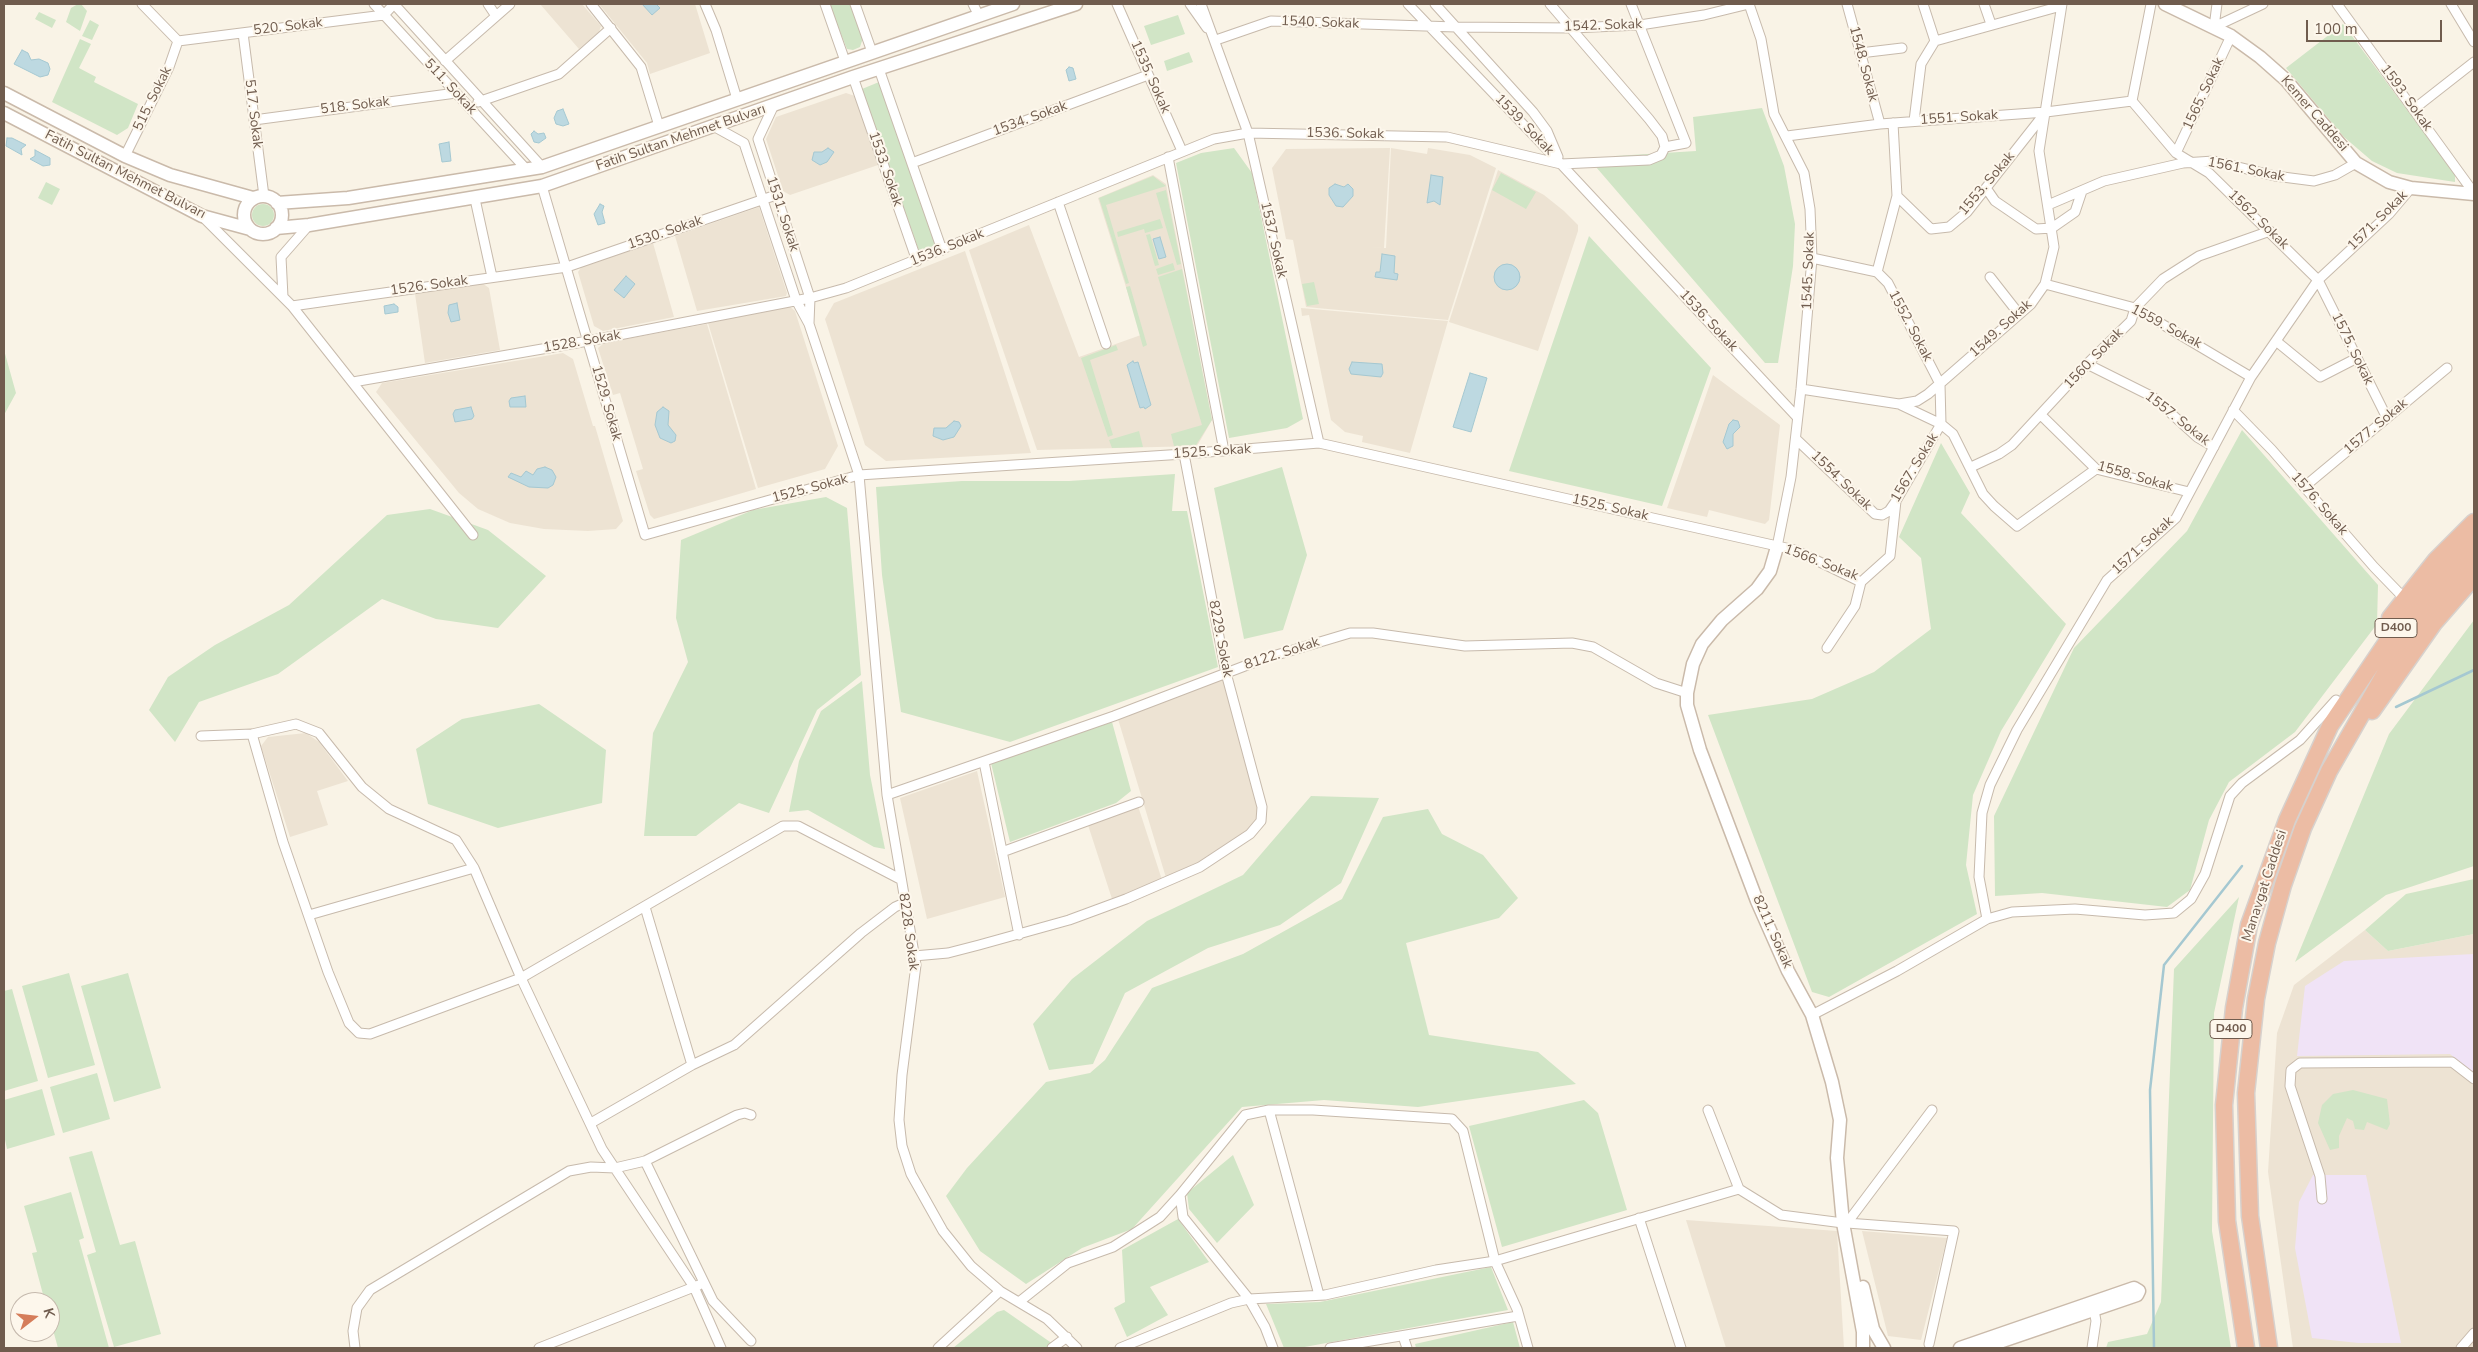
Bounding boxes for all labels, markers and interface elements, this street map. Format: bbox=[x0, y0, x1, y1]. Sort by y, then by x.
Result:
scale bar bbox=[2308, 10, 2444, 42]
street label: 1540. Sokak bbox=[1281, 13, 1359, 33]
street label: 520. Sokak bbox=[252, 14, 324, 40]
street label: 1542. Sokak bbox=[1564, 16, 1642, 36]
text: 100 m bbox=[2314, 19, 2358, 39]
street label: 1548. Sokak bbox=[1845, 24, 1881, 104]
street label: 1535. Sokak bbox=[1126, 38, 1174, 116]
street label: 1565. Sokak bbox=[2180, 55, 2228, 133]
street label: 511. Sokak bbox=[420, 56, 480, 118]
street label: 1593. Sokak bbox=[2376, 61, 2436, 135]
street label: 515. Sokak bbox=[130, 64, 176, 134]
street label: Kemer Caddesi bbox=[2277, 73, 2351, 155]
street label: 517. Sokak bbox=[240, 78, 266, 150]
street label: 1539. Sokak bbox=[1491, 91, 1557, 159]
street label: 518. Sokak bbox=[319, 93, 391, 119]
street label: 1534. Sokak bbox=[990, 98, 1070, 140]
street label: Fatih Sultan Mehmet Bulvarı bbox=[594, 101, 768, 175]
street label: 1551. Sokak bbox=[1919, 107, 1999, 129]
street label: 1536. Sokak bbox=[1306, 125, 1384, 143]
street label: Fatih Sultan Mehmet Bulvarı bbox=[42, 127, 208, 223]
street label: 1533. Sokak bbox=[864, 129, 906, 209]
street label: 1553. Sokak bbox=[1955, 149, 2019, 219]
street label: 1561. Sokak bbox=[2206, 154, 2286, 186]
street label: 1531. Sokak bbox=[762, 174, 802, 254]
street label: 1562. Sokak bbox=[2224, 187, 2292, 253]
street label: 1571. Sokak bbox=[2344, 187, 2412, 255]
street label: 1537. Sokak bbox=[1256, 200, 1290, 280]
street label: 1530. Sokak bbox=[625, 212, 705, 254]
street label: 1536. Sokak bbox=[908, 226, 986, 270]
street label: 1545. Sokak bbox=[1799, 232, 1819, 310]
street label: 1526. Sokak bbox=[389, 272, 469, 300]
street label: 1536. Sokak bbox=[1675, 287, 1741, 355]
street label: 1552. Sokak bbox=[1884, 288, 1936, 364]
street label: 1549. Sokak bbox=[1966, 297, 2036, 361]
street label: 1559. Sokak bbox=[2128, 301, 2204, 353]
street label: 1575. Sokak bbox=[2327, 310, 2377, 388]
street label: 1560. Sokak bbox=[2061, 325, 2127, 393]
street label: 1528. Sokak bbox=[542, 327, 622, 357]
street label: 1529. Sokak bbox=[587, 363, 625, 443]
street label: 1557. Sokak bbox=[2141, 388, 2213, 450]
street label: 1577. Sokak bbox=[2341, 395, 2411, 459]
street label: 1567. Sokak bbox=[1888, 430, 1942, 506]
street label: 1525. Sokak bbox=[1172, 441, 1252, 463]
street label: 1554. Sokak bbox=[1807, 448, 1875, 514]
street label: 1558. Sokak bbox=[2095, 458, 2175, 496]
street label: 1576. Sokak bbox=[2287, 469, 2351, 539]
street label: 1525. Sokak bbox=[770, 471, 850, 507]
street label: 1525. Sokak bbox=[1570, 491, 1650, 525]
street label: 1571. Sokak bbox=[2109, 513, 2177, 579]
street label: 1566. Sokak bbox=[1782, 541, 1860, 585]
street label: 8229. Sokak bbox=[1204, 599, 1236, 679]
road number: D400 bbox=[2375, 618, 2417, 638]
street label: 8122. Sokak bbox=[1242, 634, 1322, 674]
street label: Manavgat Caddesi bbox=[2239, 828, 2291, 944]
street label: 8228. Sokak bbox=[894, 892, 922, 972]
street label: 8211. Sokak bbox=[1748, 893, 1796, 971]
road number: D400 bbox=[2210, 1020, 2252, 1038]
north arrow bbox=[10, 1292, 60, 1342]
text: K bbox=[39, 1306, 59, 1320]

